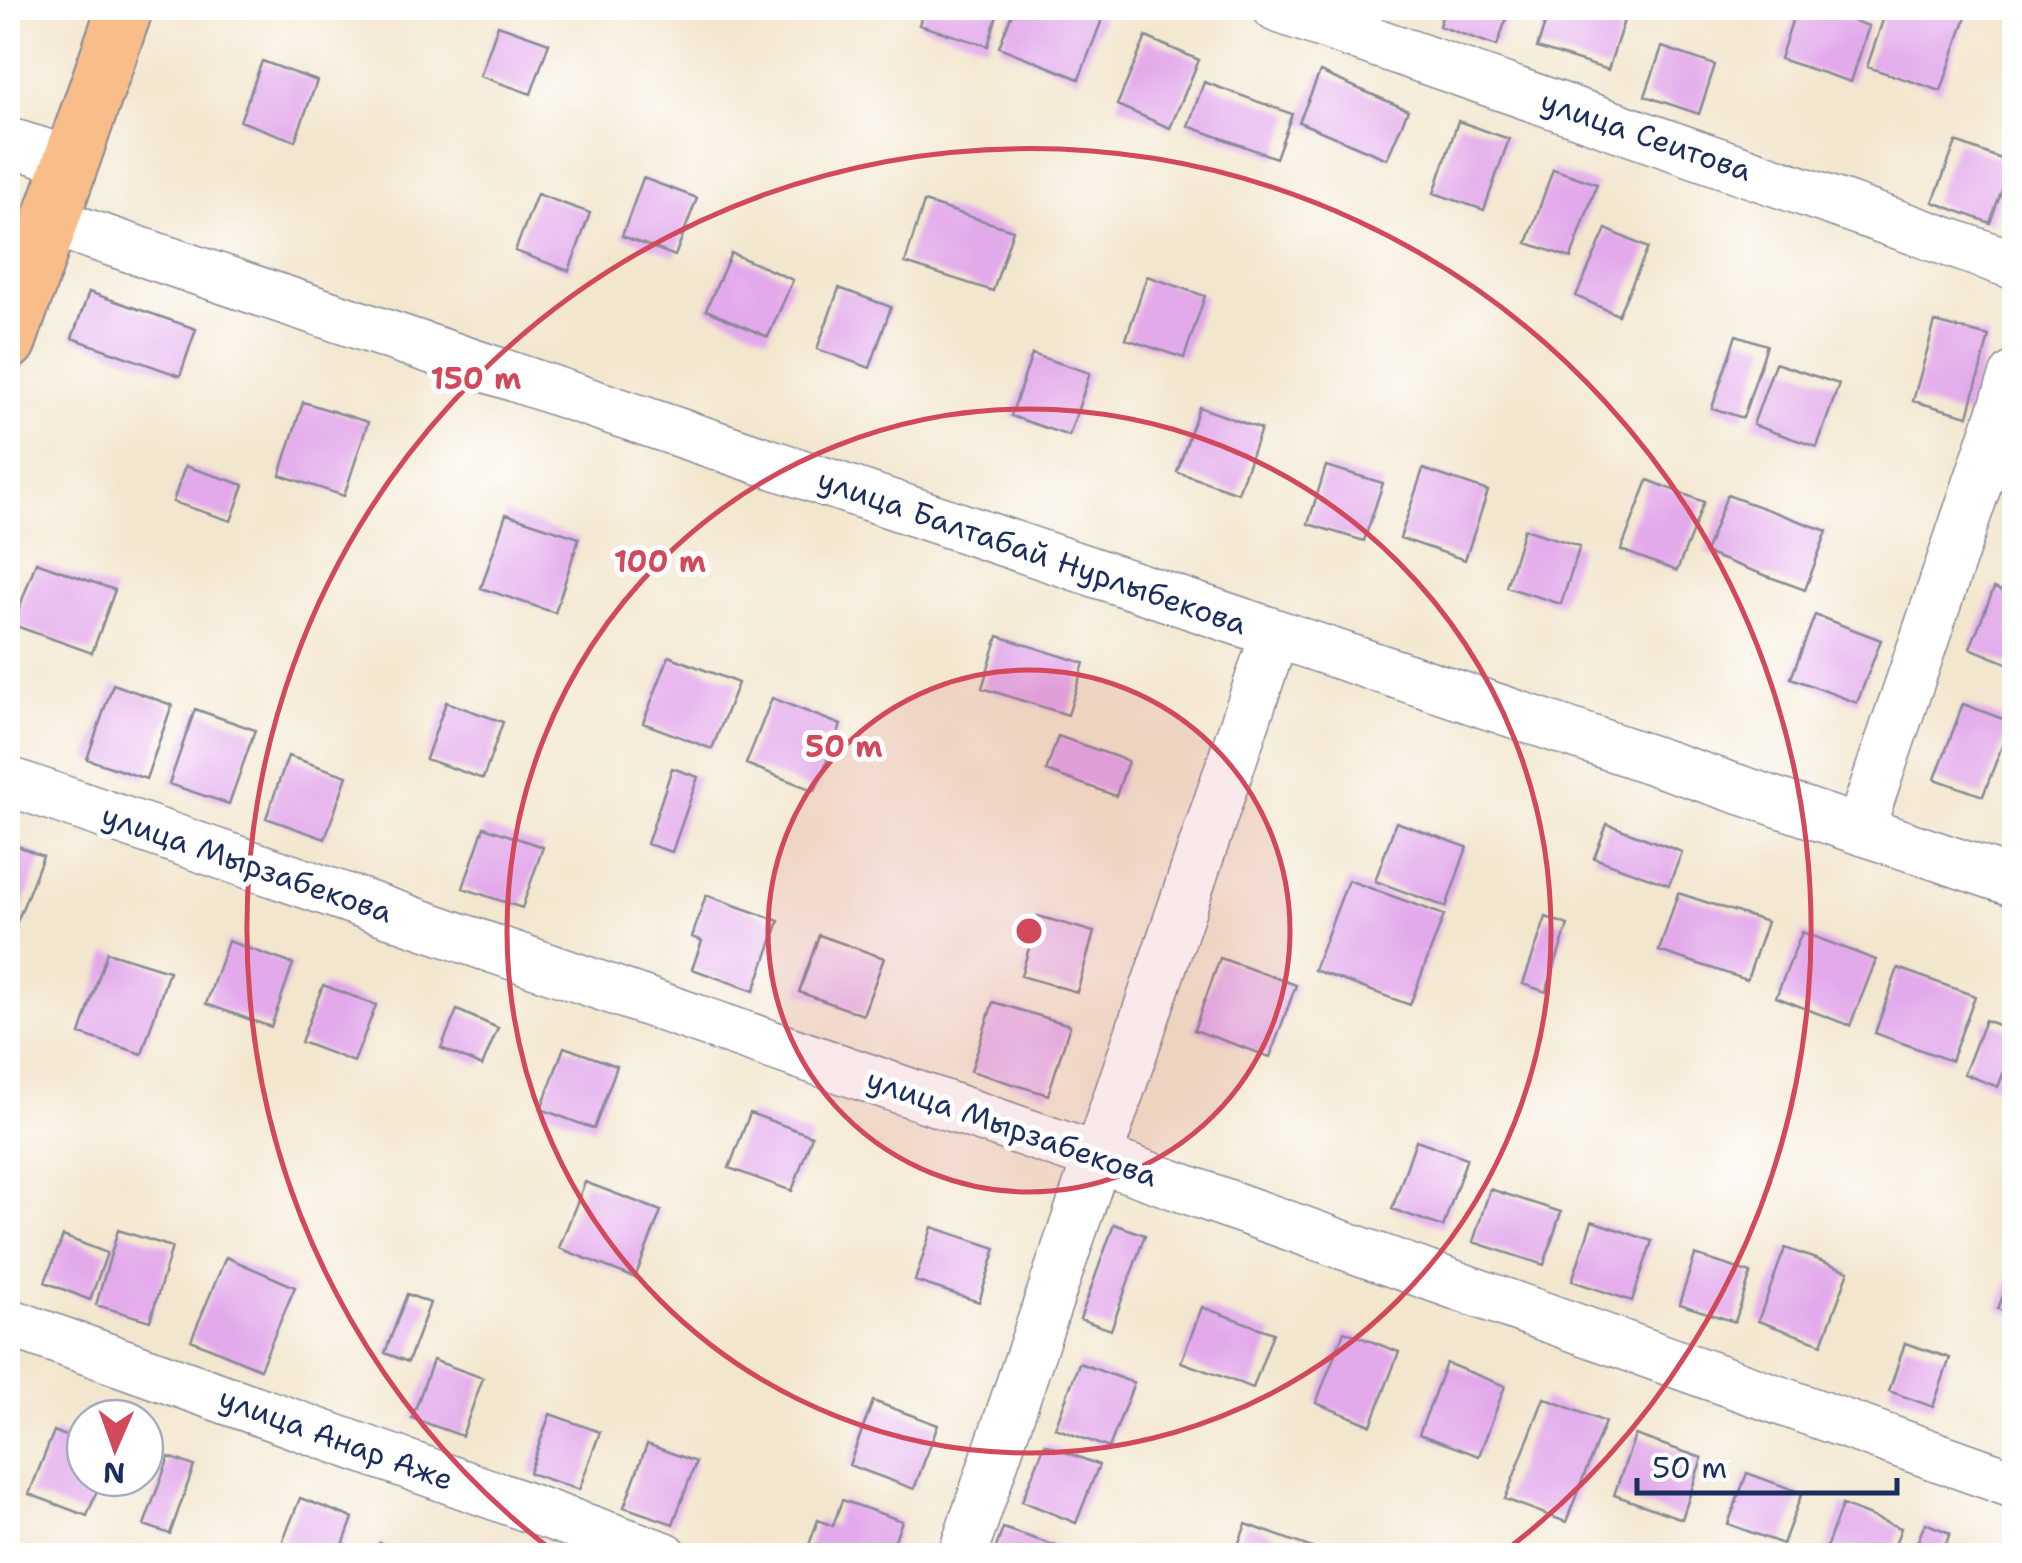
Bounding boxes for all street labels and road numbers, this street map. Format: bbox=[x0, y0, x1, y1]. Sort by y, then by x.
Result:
street label: улица Сеитова bbox=[1535, 80, 1757, 191]
street label: улица Балтабай Нурлыбекова bbox=[812, 459, 1253, 644]
street label: улица Мырзабекова bbox=[96, 794, 398, 933]
street label: улица Мырзабекова bbox=[861, 1058, 1163, 1197]
street label: улица Анар Аже bbox=[213, 1377, 459, 1500]

